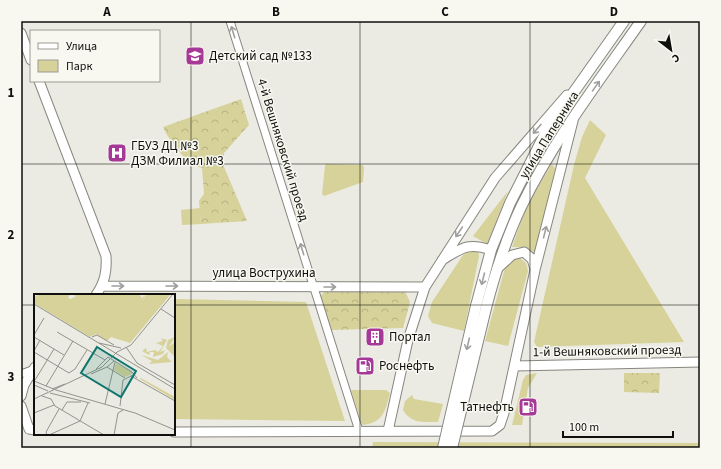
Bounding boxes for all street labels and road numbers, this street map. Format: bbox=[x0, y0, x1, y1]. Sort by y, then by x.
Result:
street label: 4-й Вешняковский проезд bbox=[253, 76, 313, 224]
street label: улица Паперника bbox=[515, 88, 583, 182]
street label: улица Вострухина bbox=[212, 264, 316, 282]
street label: 1-й Вешняковский проезд bbox=[533, 341, 681, 361]

